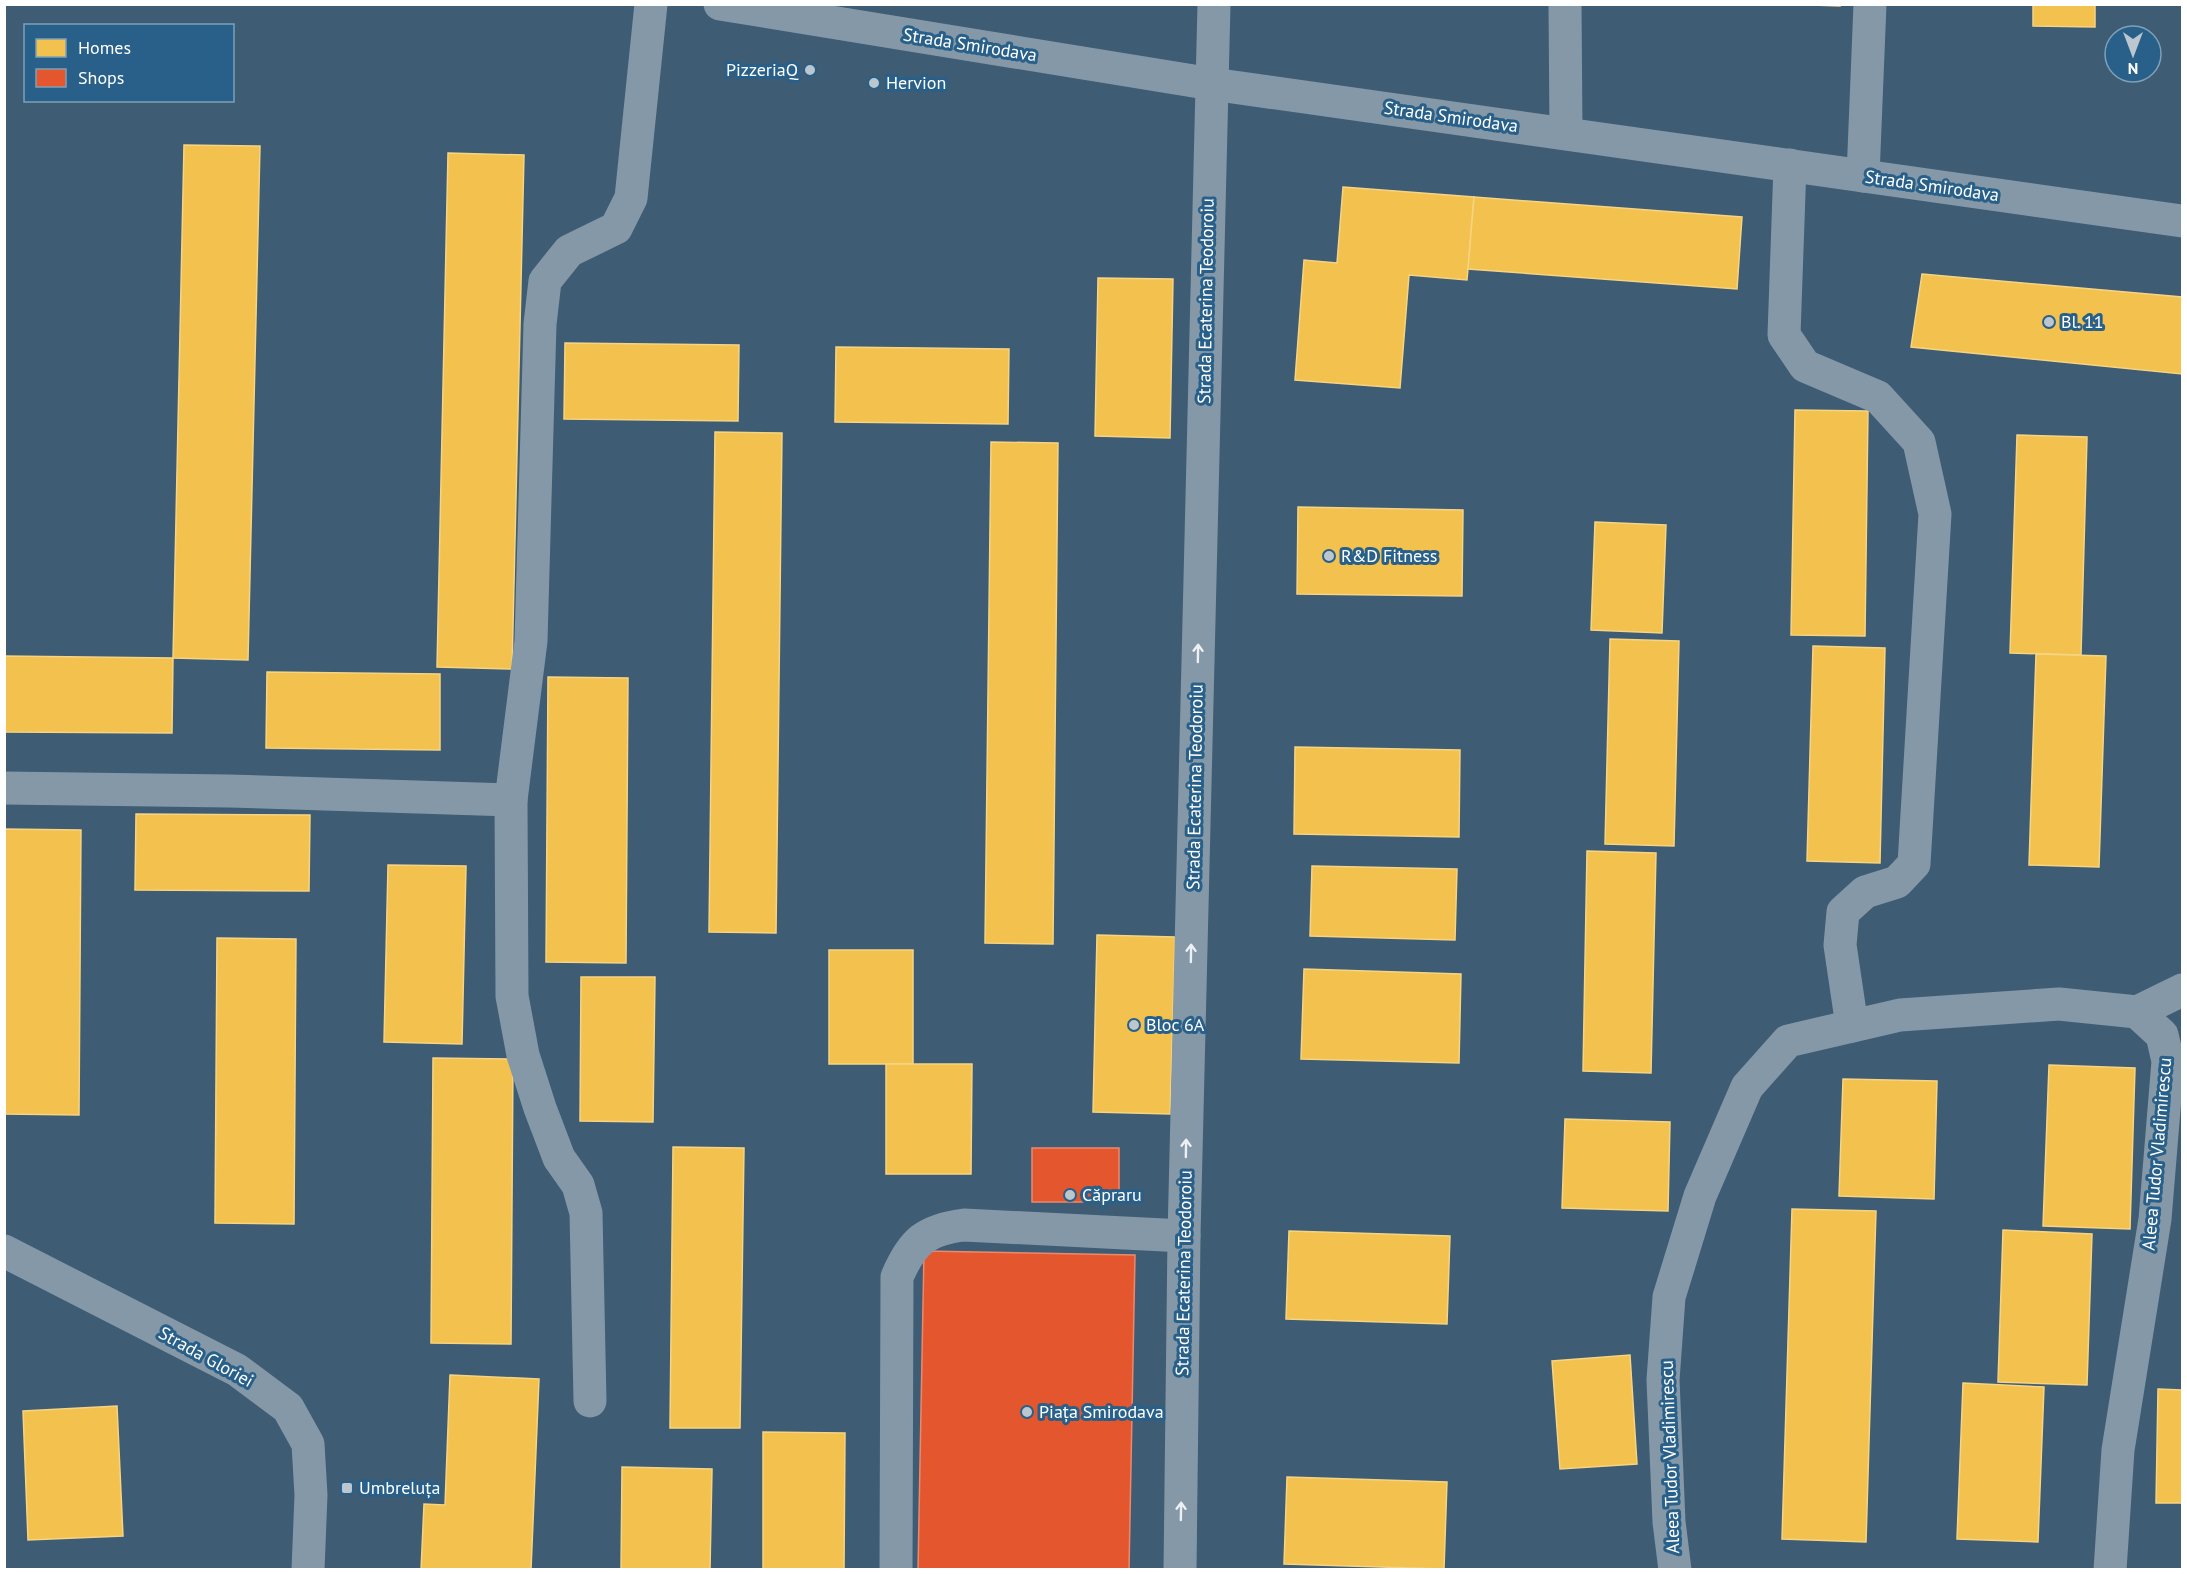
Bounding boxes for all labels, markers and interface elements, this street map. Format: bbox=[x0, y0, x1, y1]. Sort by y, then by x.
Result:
street label: Strada Smirodava bbox=[902, 23, 1039, 66]
legend bbox=[24, 24, 234, 102]
north arrow bbox=[2103, 24, 2163, 84]
text: Homes bbox=[78, 36, 131, 59]
place label: PizzeriaQ bbox=[726, 58, 799, 81]
text: N bbox=[2128, 59, 2138, 79]
marker: PizzeriaQ bbox=[803, 63, 817, 77]
text: Shops bbox=[78, 66, 124, 89]
place label: Hervion bbox=[886, 71, 946, 94]
marker: Hervion bbox=[867, 76, 881, 90]
street label: Strada Smirodava bbox=[1383, 96, 1520, 137]
street label: Strada Smirodava bbox=[1864, 165, 2001, 206]
street label: Strada Ecaterina Teodoroiu bbox=[1192, 198, 1219, 404]
place label: Bl. 11 bbox=[2061, 310, 2104, 333]
marker: Bl. 11 bbox=[2042, 315, 2056, 329]
place label: R&D Fitness bbox=[1341, 544, 1437, 567]
marker: R&D Fitness bbox=[1322, 549, 1336, 563]
one-way arrow bbox=[1192, 644, 1204, 664]
street label: Strada Ecaterina Teodoroiu bbox=[1181, 684, 1208, 890]
one-way arrow bbox=[1185, 944, 1197, 964]
place label: Bloc 6A bbox=[1146, 1013, 1205, 1036]
marker: Bloc 6A bbox=[1127, 1018, 1141, 1032]
street label: Aleea Tudor Vladimirescu bbox=[2137, 1057, 2176, 1251]
one-way arrow bbox=[1181, 1139, 1192, 1159]
street label: Strada Ecaterina Teodoroiu bbox=[1170, 1170, 1197, 1376]
place label: Căpraru bbox=[1082, 1183, 1142, 1206]
marker: Căpraru bbox=[1063, 1188, 1077, 1202]
street label: Strada Gloriei bbox=[155, 1321, 258, 1392]
street label: Aleea Tudor Vladimirescu bbox=[1655, 1360, 1684, 1554]
place label: Piața Smirodava bbox=[1039, 1400, 1164, 1423]
marker: Piața Smirodava bbox=[1020, 1405, 1034, 1419]
place label: Umbreluța bbox=[359, 1476, 440, 1499]
marker: Umbreluța bbox=[340, 1481, 354, 1495]
one-way arrow bbox=[1175, 1502, 1187, 1522]

